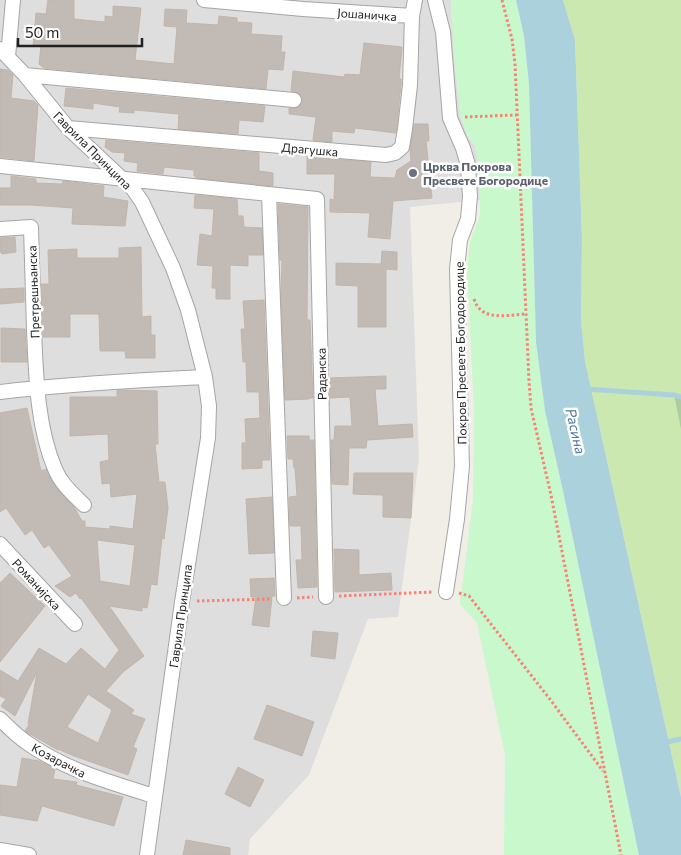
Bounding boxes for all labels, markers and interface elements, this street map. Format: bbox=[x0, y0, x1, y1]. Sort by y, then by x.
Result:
street label: Јошаничка bbox=[337, 5, 397, 24]
scale bar bbox=[18, 15, 141, 47]
text: 50 m bbox=[25, 23, 59, 41]
street label: Гаврила Принципа bbox=[51, 108, 135, 192]
street label: Драгушка bbox=[281, 140, 339, 158]
place label: Црква Покрова Пресвете Богородице bbox=[423, 159, 548, 187]
marker: Црква Покрова Пресвете Богородице bbox=[407, 167, 419, 179]
street label: Претрешњанска bbox=[24, 245, 42, 339]
street label: Покров Пресвете Богодородице bbox=[451, 261, 469, 445]
street label: Раданска bbox=[314, 348, 328, 400]
water label: Расина bbox=[563, 407, 589, 455]
street label: Романијска bbox=[10, 556, 64, 612]
street label: Гаврила Принципа bbox=[166, 563, 194, 669]
street label: Козарачка bbox=[30, 740, 88, 780]

